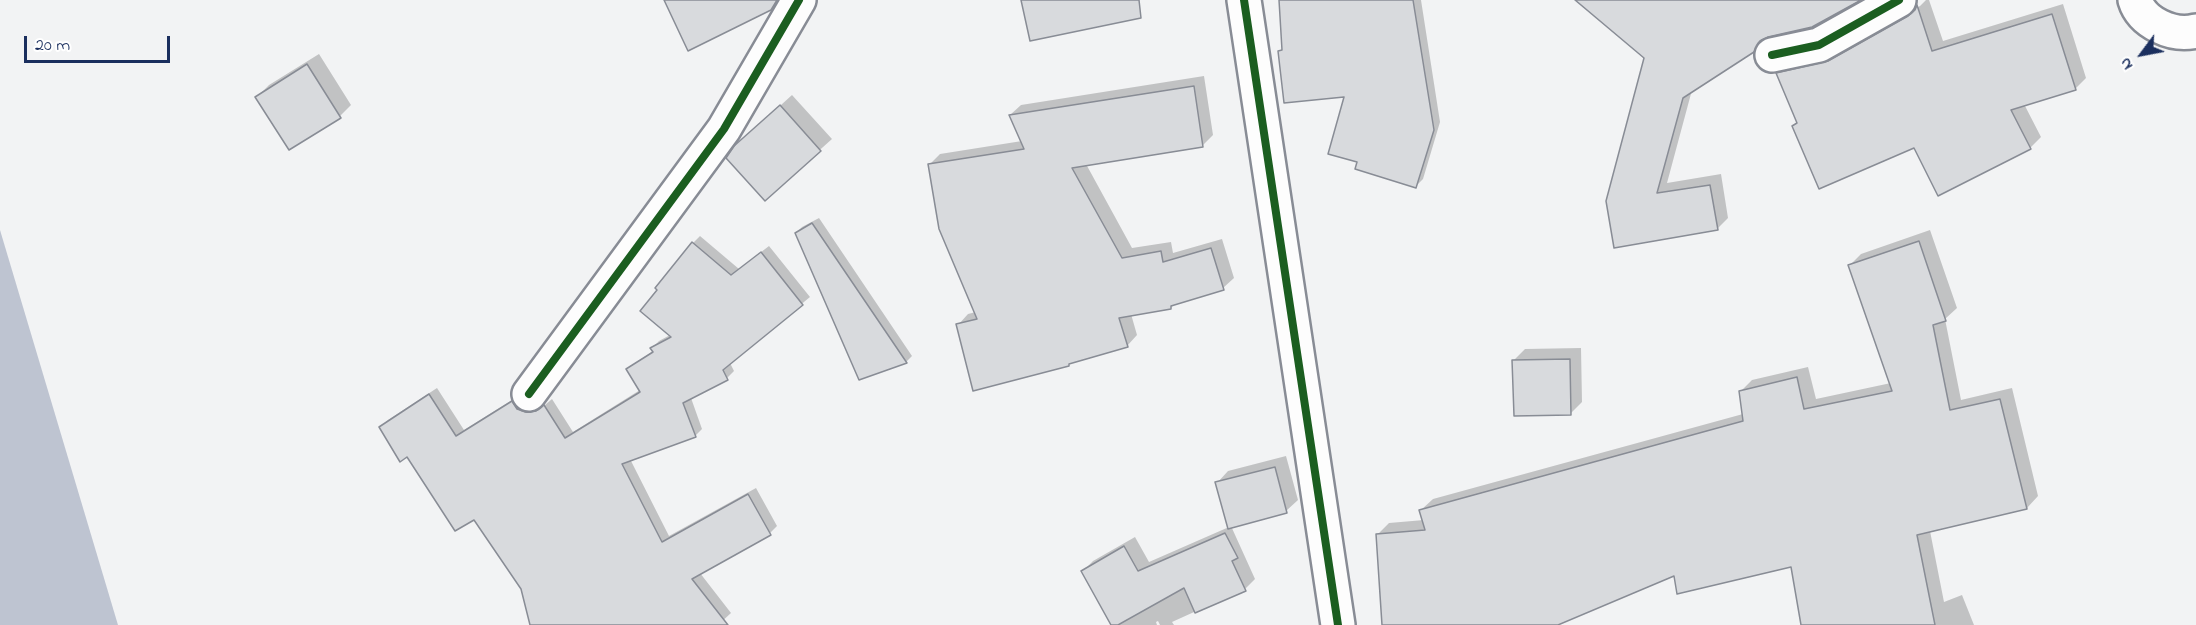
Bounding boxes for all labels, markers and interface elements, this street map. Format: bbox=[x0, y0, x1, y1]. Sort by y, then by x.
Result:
scale bar bbox=[27, 24, 172, 62]
north arrow bbox=[2112, 24, 2172, 84]
text: 20 m bbox=[35, 33, 70, 59]
text: N bbox=[2114, 53, 2140, 74]

